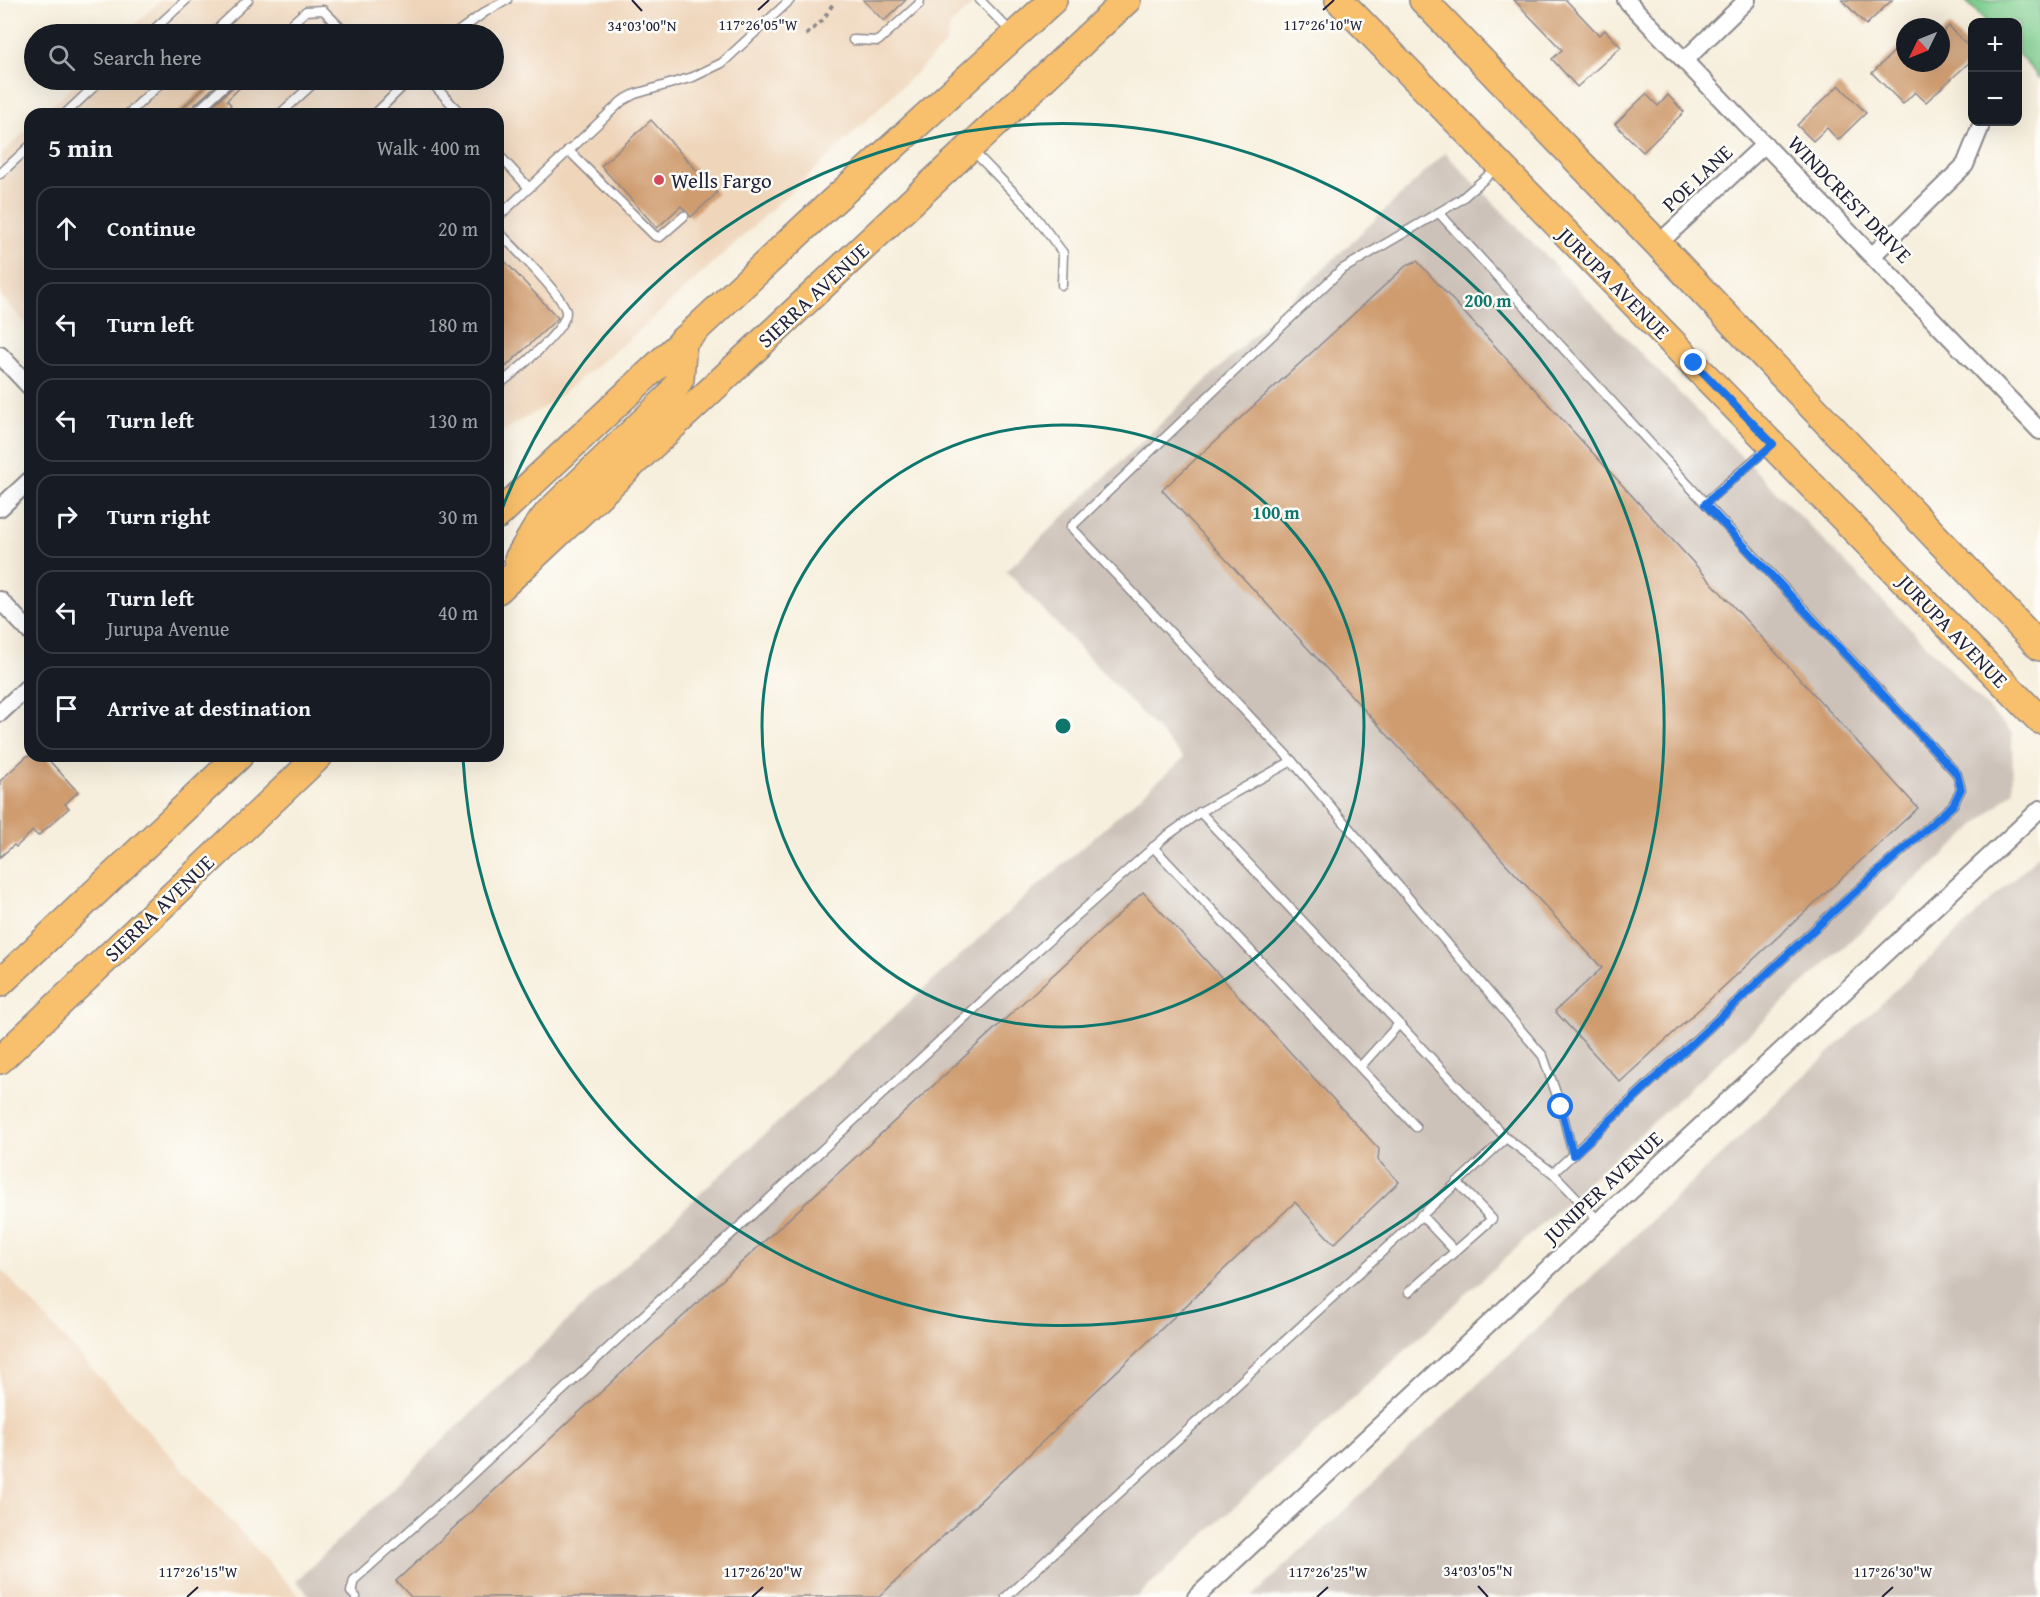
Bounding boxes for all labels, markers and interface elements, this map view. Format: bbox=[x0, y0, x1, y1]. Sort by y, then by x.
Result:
text: 117°26'05"W bbox=[718, 14, 798, 35]
text: 117°26'10"W bbox=[1283, 14, 1363, 35]
text: 34°03'00"N bbox=[608, 15, 677, 36]
north arrow bbox=[1896, 18, 1950, 72]
map controls bbox=[1968, 18, 2022, 126]
button: + bbox=[1968, 18, 2022, 72]
search box bbox=[24, 24, 504, 90]
icon: search bbox=[45, 41, 78, 74]
text: Search here bbox=[93, 41, 202, 73]
button: − bbox=[1968, 72, 2022, 126]
text: 5 min bbox=[48, 128, 113, 167]
street label: WINDCREST DRIVE bbox=[1781, 128, 1919, 270]
text: Walk · 400 m bbox=[377, 133, 480, 162]
street label: POE LANE bbox=[1655, 137, 1740, 219]
place label: Wells Fargo bbox=[671, 165, 772, 196]
marker: Wells Fargo bbox=[652, 173, 666, 187]
icon: ahead bbox=[50, 212, 83, 245]
text: Continue bbox=[107, 212, 196, 244]
text: 20 m bbox=[438, 214, 478, 243]
street label: JURUPA AVENUE bbox=[1549, 218, 1677, 346]
street label: SIERRA AVENUE bbox=[750, 235, 876, 355]
text: 200 m bbox=[1464, 287, 1512, 314]
icon: left bbox=[50, 308, 83, 341]
text: Turn left bbox=[107, 308, 194, 340]
text: 180 m bbox=[428, 310, 478, 339]
route end bbox=[1680, 349, 1706, 375]
icon: left bbox=[50, 404, 83, 437]
text: Turn left bbox=[107, 404, 194, 436]
text: 130 m bbox=[428, 406, 478, 435]
text: 100 m bbox=[1252, 499, 1300, 526]
icon: right bbox=[50, 500, 83, 533]
text: Turn right bbox=[107, 500, 210, 532]
text: 30 m bbox=[438, 502, 478, 531]
street label: JURUPA AVENUE bbox=[1889, 565, 2016, 695]
text: Turn left bbox=[107, 582, 194, 614]
icon: left bbox=[50, 596, 83, 629]
text: 40 m bbox=[438, 598, 478, 627]
text: Jurupa Avenue bbox=[107, 614, 229, 643]
icon: arrive bbox=[50, 692, 83, 725]
text: Arrive at destination bbox=[107, 692, 311, 724]
centre of rings bbox=[1053, 716, 1073, 736]
street label: SIERRA AVENUE bbox=[97, 847, 221, 969]
route start bbox=[1547, 1093, 1573, 1119]
street label: JUNIPER AVENUE bbox=[1534, 1123, 1670, 1253]
text: 34°03'05"N bbox=[1444, 1560, 1513, 1581]
text: 117°26'15"W bbox=[158, 1561, 238, 1582]
text: 117°26'20"W bbox=[723, 1561, 803, 1582]
text: 117°26'25"W bbox=[1288, 1561, 1368, 1582]
text: 117°26'30"W bbox=[1853, 1561, 1933, 1582]

